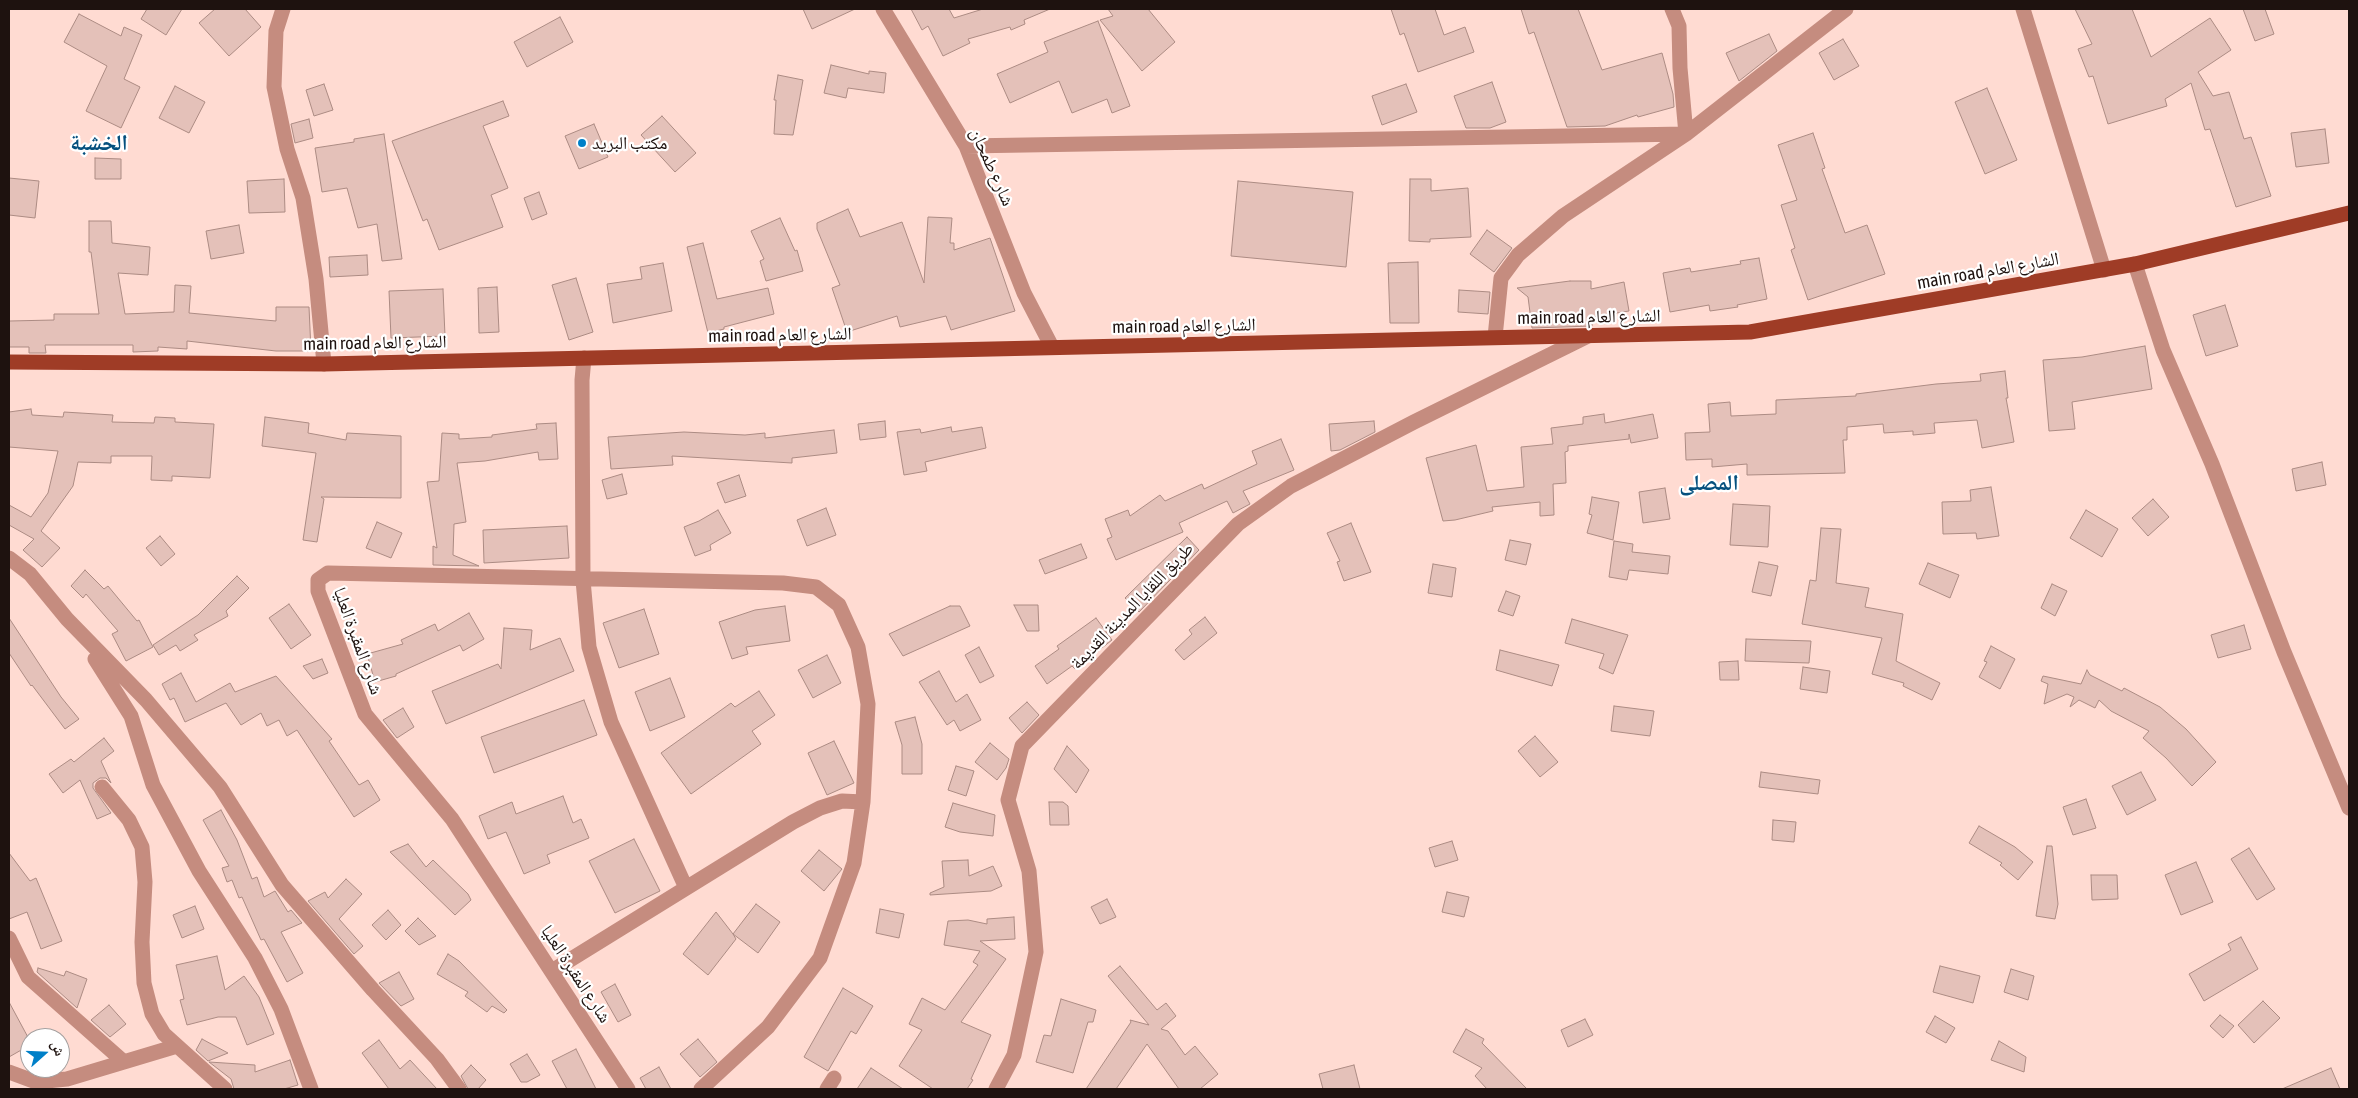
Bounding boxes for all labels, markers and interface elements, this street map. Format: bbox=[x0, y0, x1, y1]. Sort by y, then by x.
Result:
street label: شارع طمحان bbox=[965, 125, 1019, 209]
district label: الخشبة bbox=[70, 130, 128, 156]
place label: مكتب البريد bbox=[592, 132, 667, 154]
marker: مكتب البريد bbox=[576, 137, 588, 149]
street label: main road الشارع العام bbox=[1915, 248, 2061, 294]
street label: main road الشارع العام bbox=[1517, 305, 1661, 329]
street label: main road الشارع العام bbox=[1112, 314, 1256, 338]
street label: main road الشارع العام bbox=[708, 323, 852, 347]
street label: main road الشارع العام bbox=[303, 331, 447, 355]
district label: المصلى bbox=[1679, 470, 1739, 496]
street label: طريق اللقايا المدينة القديمة bbox=[1066, 538, 1198, 674]
street label: شارع المقبرة العليا bbox=[329, 584, 387, 698]
street label: شارع المقبرة العليا bbox=[536, 921, 616, 1027]
north arrow bbox=[20, 1028, 70, 1078]
text: ش bbox=[48, 1038, 68, 1058]

